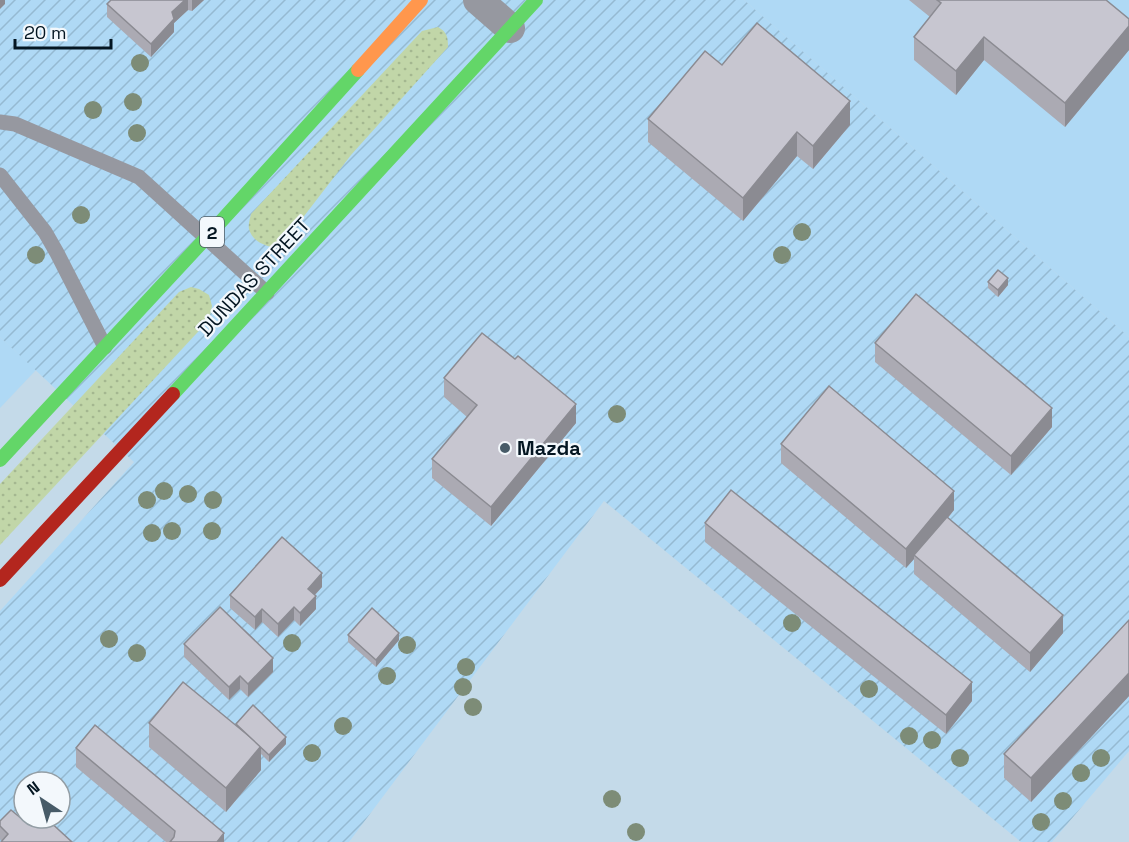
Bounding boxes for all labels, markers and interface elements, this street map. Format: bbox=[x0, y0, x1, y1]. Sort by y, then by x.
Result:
scale bar bbox=[15, 12, 111, 50]
text: 20 m bbox=[24, 21, 67, 44]
street label: DUNDAS STREET bbox=[192, 212, 316, 342]
road number: 2 bbox=[200, 217, 224, 247]
place label: Mazda bbox=[517, 435, 581, 461]
marker: Mazda bbox=[498, 441, 512, 455]
north arrow bbox=[12, 770, 72, 830]
text: N bbox=[23, 777, 44, 800]

